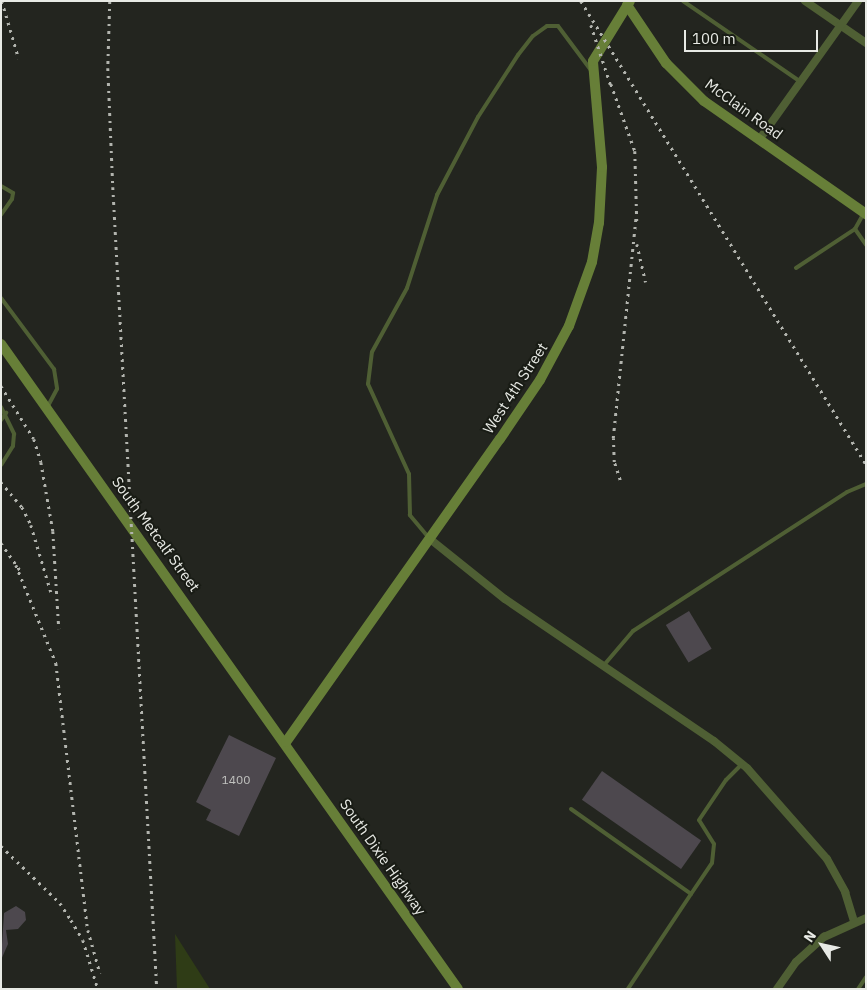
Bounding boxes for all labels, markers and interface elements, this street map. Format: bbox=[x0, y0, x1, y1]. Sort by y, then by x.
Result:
scale bar bbox=[687, 20, 821, 52]
text: 100 m bbox=[692, 29, 736, 48]
street label: McClain Road bbox=[702, 75, 786, 143]
street label: West 4th Street bbox=[479, 339, 551, 437]
street label: South Metcalf Street bbox=[108, 473, 204, 595]
house number: 1400 bbox=[222, 773, 250, 787]
street label: South Dixie Highway bbox=[336, 796, 430, 918]
north arrow bbox=[797, 920, 847, 970]
text: N bbox=[799, 927, 820, 946]

